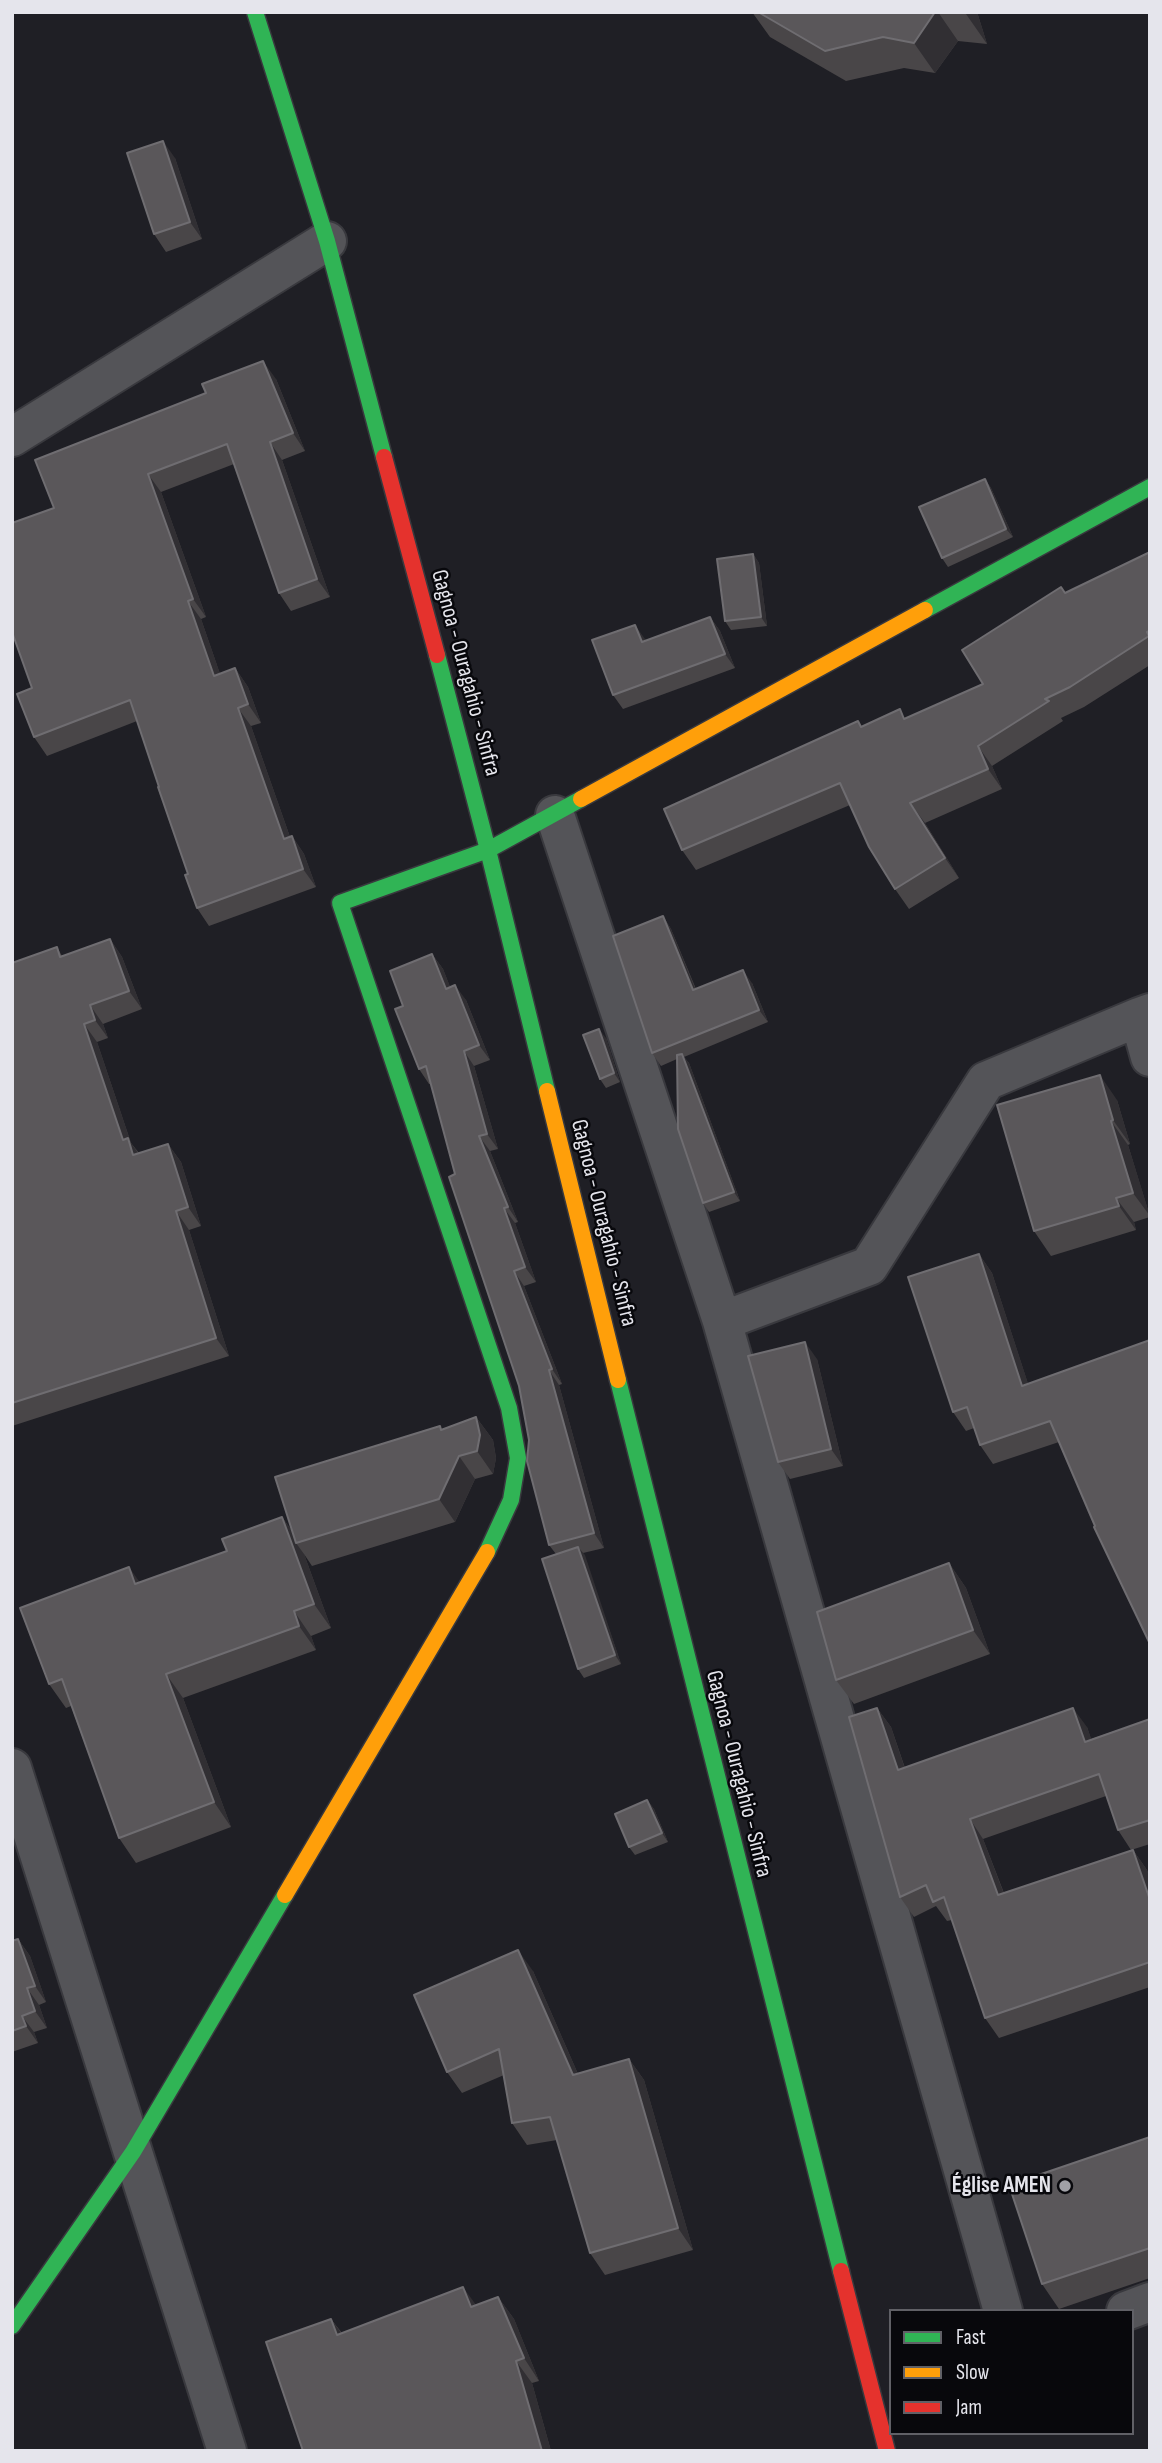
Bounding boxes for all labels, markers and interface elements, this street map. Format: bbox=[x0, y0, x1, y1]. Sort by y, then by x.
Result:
street label: Gagnoa - Ouragahio - Sinfra bbox=[424, 567, 506, 779]
street label: Gagnoa - Ouragahio - Sinfra bbox=[564, 1117, 642, 1329]
street label: Gagnoa - Ouragahio - Sinfra bbox=[699, 1668, 777, 1880]
place label: Église AMEN bbox=[952, 2172, 1051, 2200]
marker: Église AMEN bbox=[1057, 2178, 1073, 2194]
legend bbox=[889, 2309, 1134, 2435]
text: Fast bbox=[956, 2325, 986, 2350]
text: Slow bbox=[956, 2360, 989, 2385]
text: Jam bbox=[956, 2395, 982, 2420]

